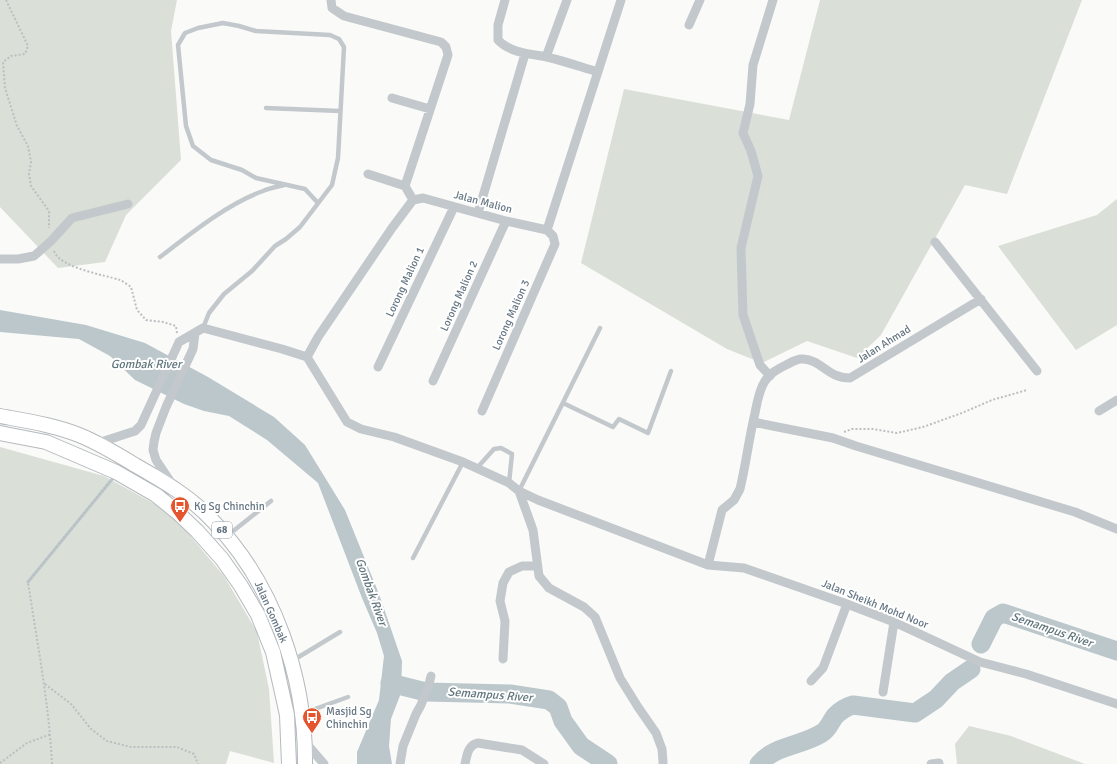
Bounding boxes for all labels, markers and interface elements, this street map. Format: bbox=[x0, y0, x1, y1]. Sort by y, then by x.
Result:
street label: Jalan Malion bbox=[452, 188, 514, 216]
street label: Lorong Malion 1 bbox=[383, 245, 427, 319]
street label: Lorong Malion 2 bbox=[438, 259, 480, 333]
street label: Lorong Malion 3 bbox=[490, 278, 532, 352]
street label: Jalan Ahmad bbox=[855, 322, 913, 365]
water label: Gombak River bbox=[111, 357, 183, 372]
bus stop icon: Kg Sg Chinchin bbox=[169, 495, 191, 523]
place label: Kg Sg Chinchin bbox=[194, 500, 265, 513]
road number: 68 bbox=[212, 522, 232, 538]
water label: Gombak River bbox=[352, 556, 391, 629]
street label: Jalan Sheikh Mohd Noor bbox=[820, 577, 930, 631]
street label: Jalan Gombak bbox=[252, 579, 291, 645]
water label: Semampus River bbox=[1009, 609, 1096, 651]
water label: Semampus River bbox=[447, 685, 534, 706]
place label: Masjid Sg Chinchin bbox=[326, 705, 372, 731]
bus stop icon: Masjid Sg Chinchin bbox=[301, 706, 323, 734]

